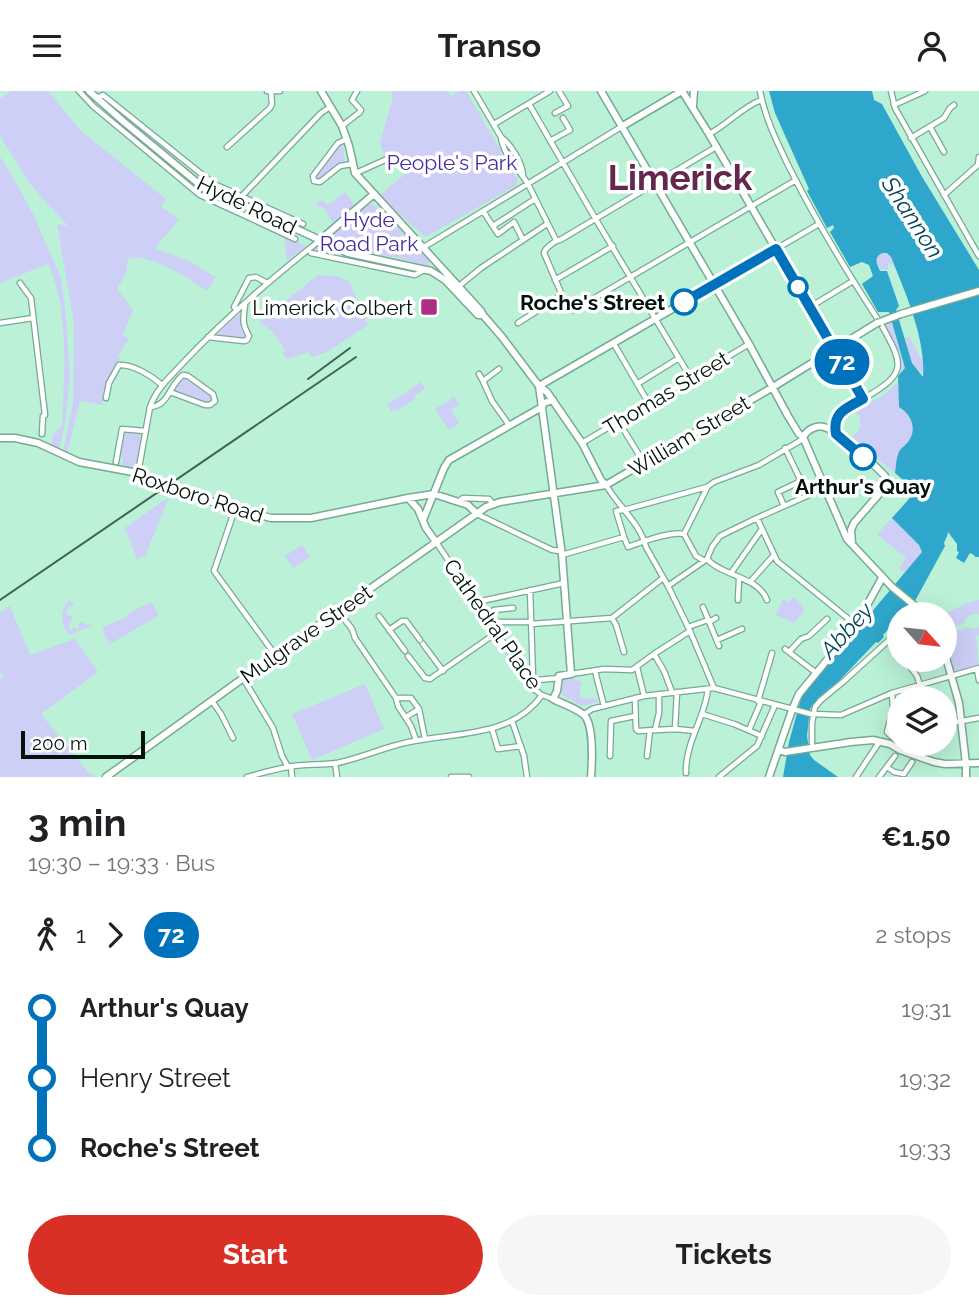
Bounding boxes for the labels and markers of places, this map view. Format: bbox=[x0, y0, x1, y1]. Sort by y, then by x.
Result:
unlabelled marker bbox=[788, 277, 808, 297]
marker: Roche's Street bbox=[671, 289, 697, 315]
place label: Roche's Street bbox=[520, 290, 665, 315]
place label: Limerick Colbert bbox=[252, 295, 413, 320]
marker: Limerick Colbert bbox=[419, 297, 439, 317]
marker: Arthur's Quay bbox=[850, 444, 876, 470]
place label: Arthur's Quay bbox=[795, 474, 932, 499]

